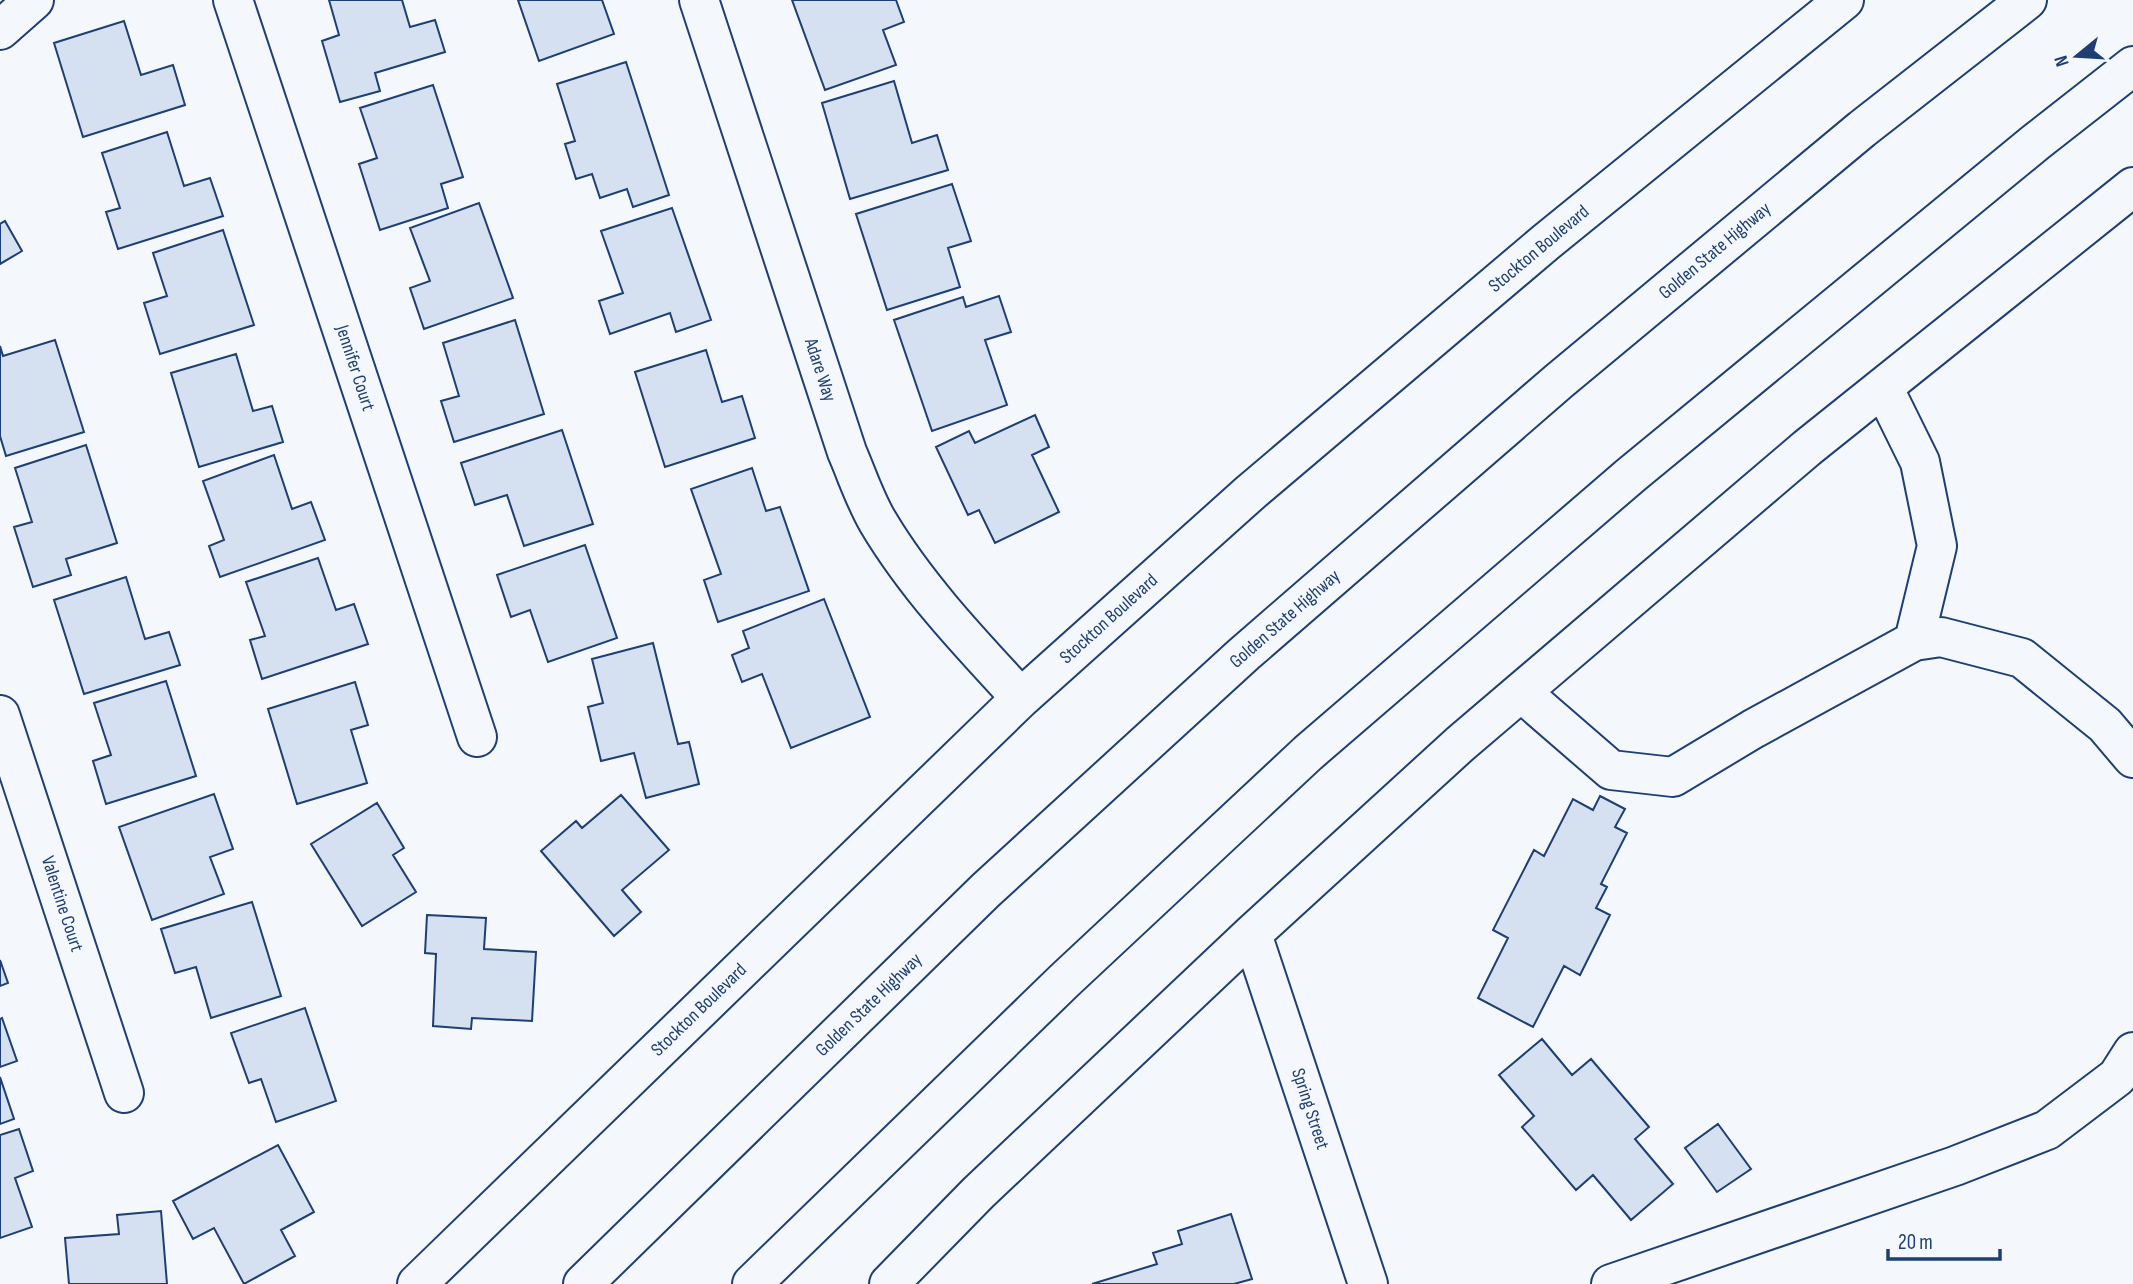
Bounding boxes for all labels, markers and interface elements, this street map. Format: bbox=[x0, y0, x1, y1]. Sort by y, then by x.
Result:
north arrow bbox=[2042, 21, 2112, 91]
text: N bbox=[2050, 52, 2075, 69]
street label: Golden State Highway bbox=[1654, 197, 1776, 304]
street label: Stockton Boulevard bbox=[1484, 200, 1594, 298]
street label: Jennifer Court bbox=[330, 321, 380, 414]
street label: Adare Way bbox=[799, 334, 841, 405]
street label: Golden State Highway bbox=[1225, 564, 1345, 673]
street label: Stockton Boulevard bbox=[1055, 569, 1163, 669]
street label: Valentine Court bbox=[36, 853, 88, 955]
street label: Golden State Highway bbox=[811, 948, 927, 1062]
street label: Stockton Boulevard bbox=[646, 959, 752, 1061]
street label: Spring Street bbox=[1286, 1066, 1334, 1153]
scale bar bbox=[1888, 1218, 2000, 1262]
text: 20 m bbox=[1898, 1230, 1933, 1255]

